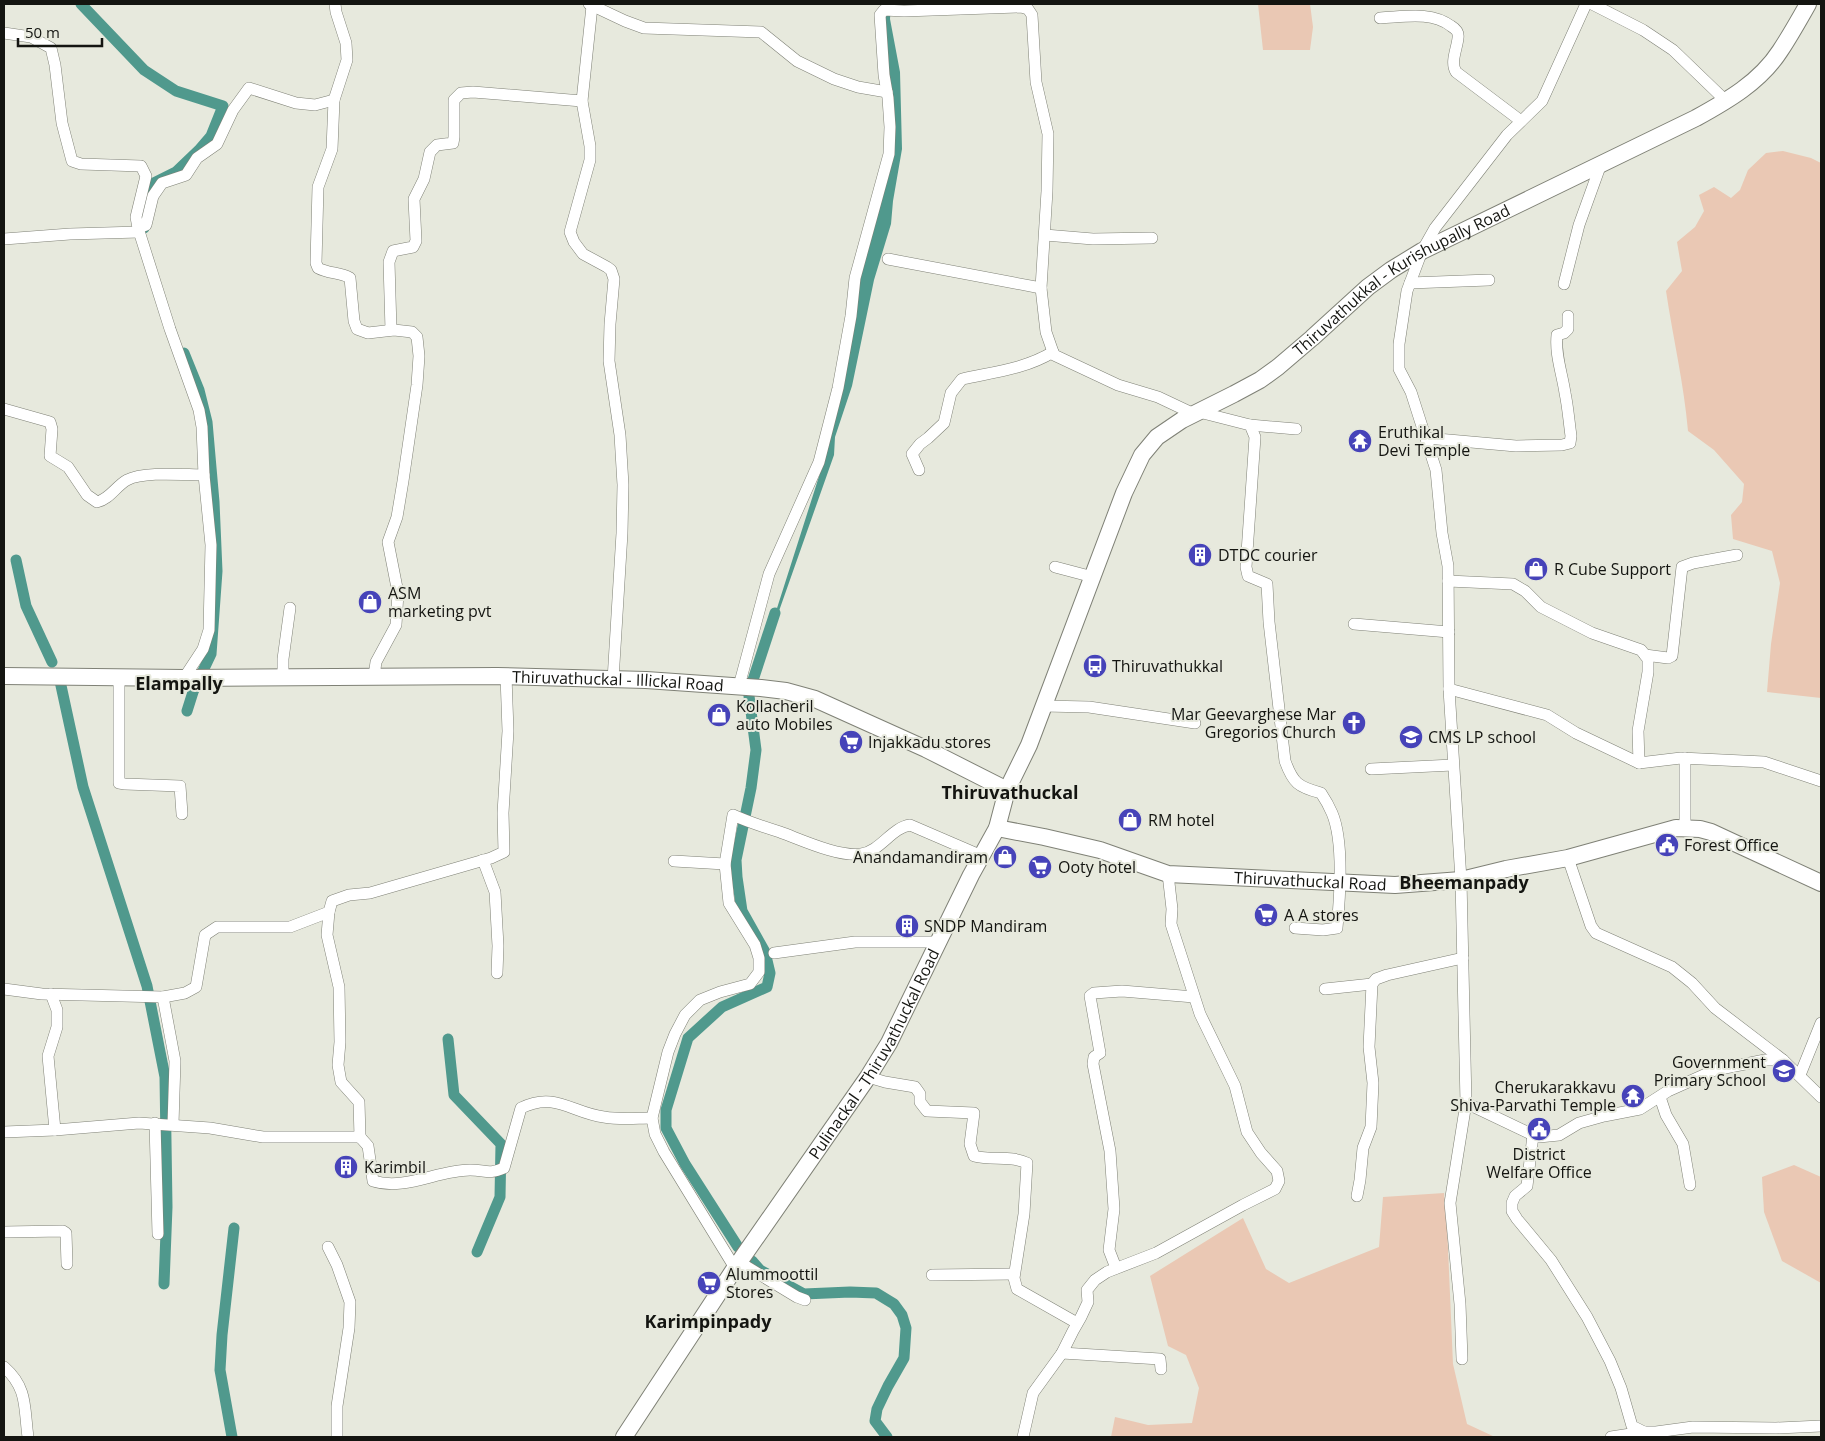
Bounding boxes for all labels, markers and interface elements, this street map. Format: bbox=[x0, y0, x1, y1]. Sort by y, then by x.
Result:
scale bar bbox=[18, 15, 101, 47]
text: 50 m bbox=[25, 22, 60, 42]
street label: Thiruvathukkal - Kurishupally Road bbox=[1288, 199, 1513, 361]
place label: Eruthikal Devi Temple bbox=[1378, 421, 1470, 461]
temple icon: Eruthikal Devi Temple bbox=[1347, 428, 1373, 454]
building icon: DTDC courier bbox=[1187, 542, 1213, 568]
place label: DTDC courier bbox=[1218, 544, 1318, 566]
shop icon: R Cube Support bbox=[1523, 556, 1549, 582]
place label: R Cube Support bbox=[1554, 558, 1671, 580]
place label: ASM marketing pvt bbox=[388, 582, 492, 622]
shop icon: ASM marketing pvt bbox=[357, 589, 383, 615]
bus stop icon: Thiruvathukkal bbox=[1082, 653, 1108, 679]
place label: Thiruvathukkal bbox=[1112, 655, 1223, 677]
street label: Thiruvathuckal - Illickal Road bbox=[512, 665, 724, 696]
district label: Elampally bbox=[135, 671, 224, 695]
place label: Kollacheril auto Mobiles bbox=[736, 695, 833, 735]
shop icon: Kollacheril auto Mobiles bbox=[706, 702, 732, 728]
place label: Mar Geevarghese Mar Gregorios Church bbox=[1171, 703, 1336, 743]
church icon: Mar Geevarghese Mar Gregorios Church bbox=[1341, 710, 1367, 736]
school or university icon: CMS LP school bbox=[1398, 724, 1424, 750]
place label: CMS LP school bbox=[1428, 726, 1536, 748]
supermarket icon: Injakkadu stores bbox=[838, 729, 864, 755]
place label: Injakkadu stores bbox=[868, 731, 991, 753]
district label: Thiruvathuckal bbox=[941, 780, 1079, 804]
shop icon: RM hotel bbox=[1117, 807, 1143, 833]
place label: RM hotel bbox=[1148, 809, 1215, 831]
public building icon: Forest Office bbox=[1654, 832, 1680, 858]
place label: Forest Office bbox=[1684, 834, 1779, 856]
shop icon: Anandamandiram bbox=[992, 844, 1018, 870]
place label: Anandamandiram bbox=[853, 846, 988, 868]
supermarket icon: Ooty hotel bbox=[1027, 854, 1053, 880]
place label: Ooty hotel bbox=[1058, 856, 1136, 878]
street label: Thiruvathuckal Road bbox=[1234, 866, 1387, 896]
district label: Bheemanpady bbox=[1399, 870, 1529, 894]
supermarket icon: A A stores bbox=[1253, 902, 1279, 928]
place label: A A stores bbox=[1284, 904, 1359, 926]
building icon: SNDP Mandiram bbox=[894, 913, 920, 939]
place label: SNDP Mandiram bbox=[924, 915, 1047, 937]
street label: Pulinackal - Thiruvathuckal Road bbox=[803, 945, 944, 1163]
place label: Government Primary School bbox=[1654, 1051, 1766, 1091]
school or university icon: Government Primary School bbox=[1771, 1058, 1797, 1084]
place label: Cherukarakkavu Shiva-Parvathi Temple bbox=[1450, 1076, 1616, 1116]
temple icon: Cherukarakkavu Shiva-Parvathi Temple bbox=[1620, 1083, 1646, 1109]
public building icon: District Welfare Office bbox=[1526, 1116, 1552, 1142]
place label: District Welfare Office bbox=[1486, 1143, 1592, 1183]
building icon: Karimbil bbox=[333, 1154, 359, 1180]
place label: Karimbil bbox=[364, 1156, 426, 1178]
place label: Alummoottil Stores bbox=[726, 1263, 818, 1303]
supermarket icon: Alummoottil Stores bbox=[696, 1270, 722, 1296]
district label: Karimpinpady bbox=[645, 1309, 772, 1333]

